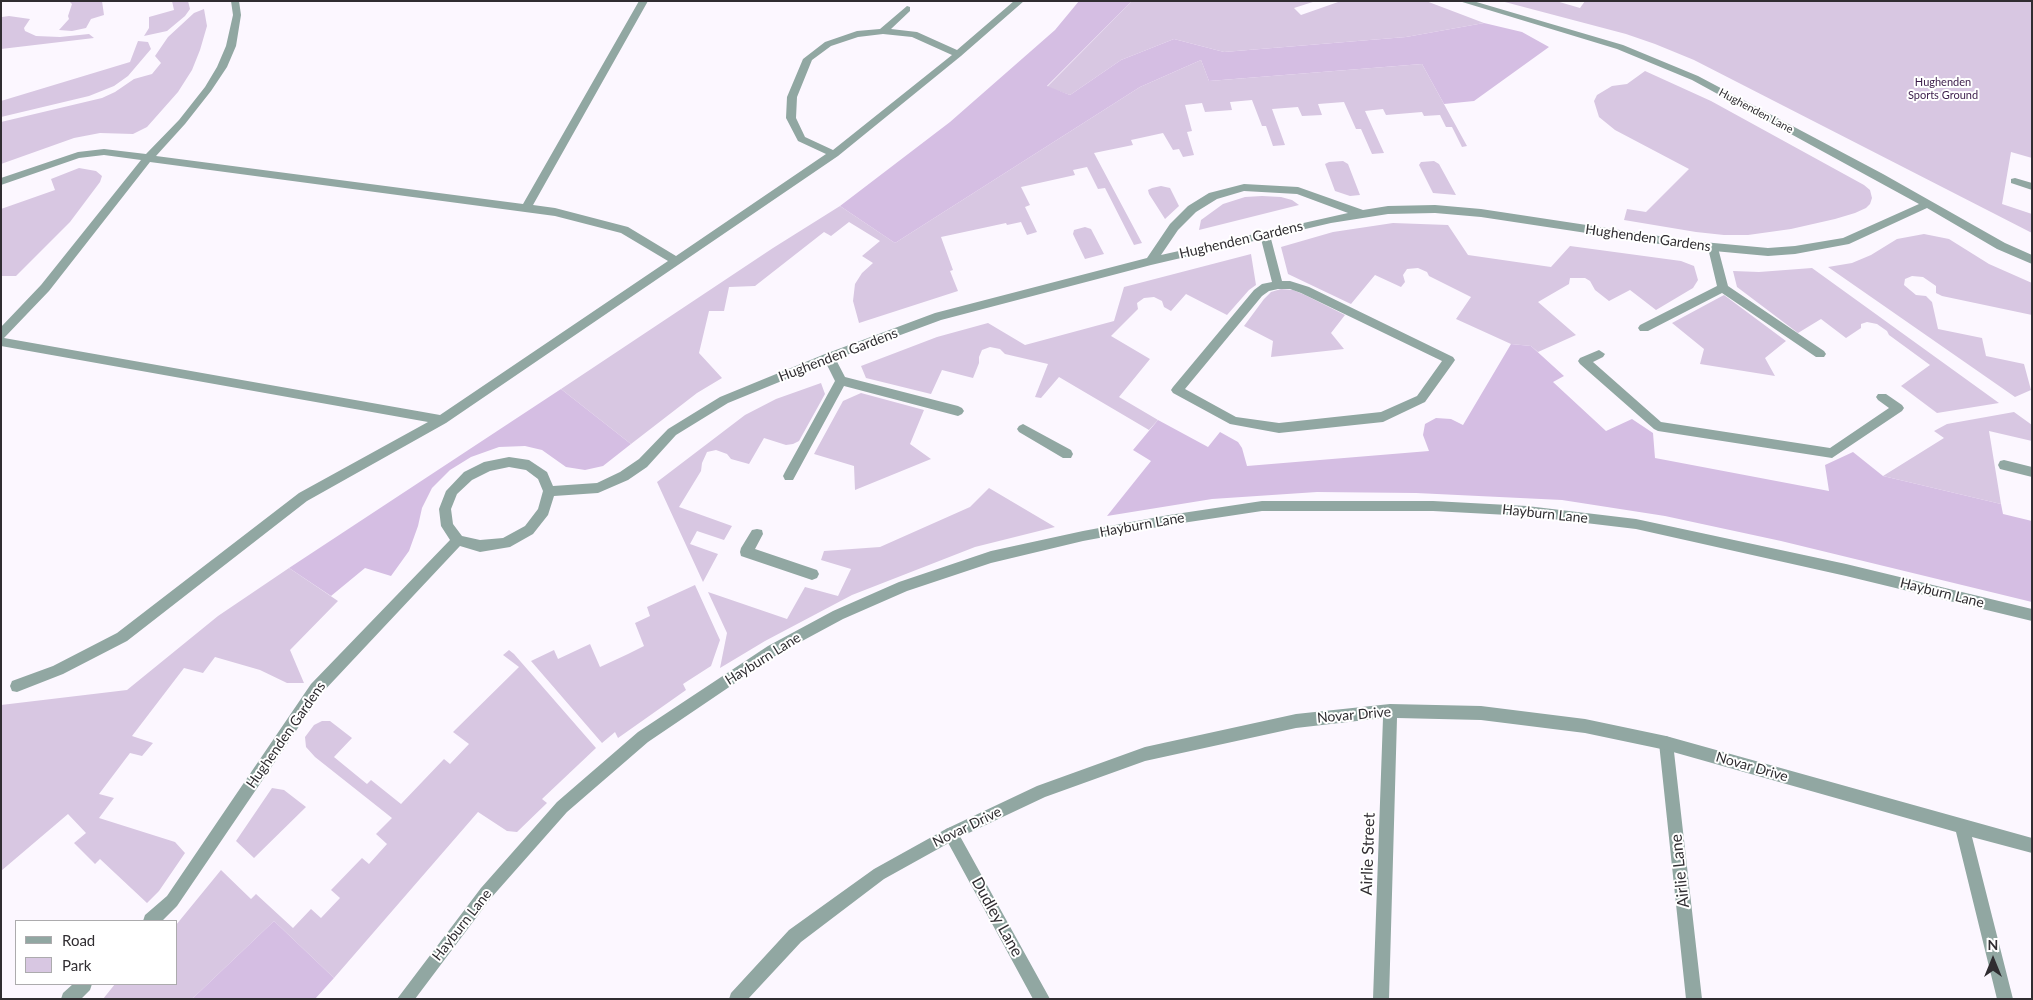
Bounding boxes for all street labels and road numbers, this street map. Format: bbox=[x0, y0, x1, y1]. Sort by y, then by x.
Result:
street label: Hughenden Lane bbox=[1717, 86, 1795, 136]
street label: Hughenden Gardens bbox=[1178, 218, 1304, 262]
street label: Hughenden Gardens bbox=[1584, 221, 1712, 255]
street label: Hughenden Gardens bbox=[776, 325, 900, 385]
street label: Hayburn Lane bbox=[1501, 501, 1589, 527]
street label: Hayburn Lane bbox=[1098, 509, 1186, 541]
street label: Hayburn Lane bbox=[1898, 574, 1986, 612]
street label: Hayburn Lane bbox=[722, 629, 804, 689]
street label: Hughenden Gardens bbox=[243, 678, 329, 792]
street label: Novar Drive bbox=[1316, 703, 1392, 727]
street label: Novar Drive bbox=[1714, 749, 1790, 785]
street label: Novar Drive bbox=[930, 803, 1004, 851]
street label: Airlie Street bbox=[1357, 812, 1379, 896]
street label: Airlie Lane bbox=[1667, 833, 1693, 909]
street label: Dudley Lane bbox=[967, 874, 1027, 960]
street label: Hayburn Lane bbox=[429, 886, 495, 964]

